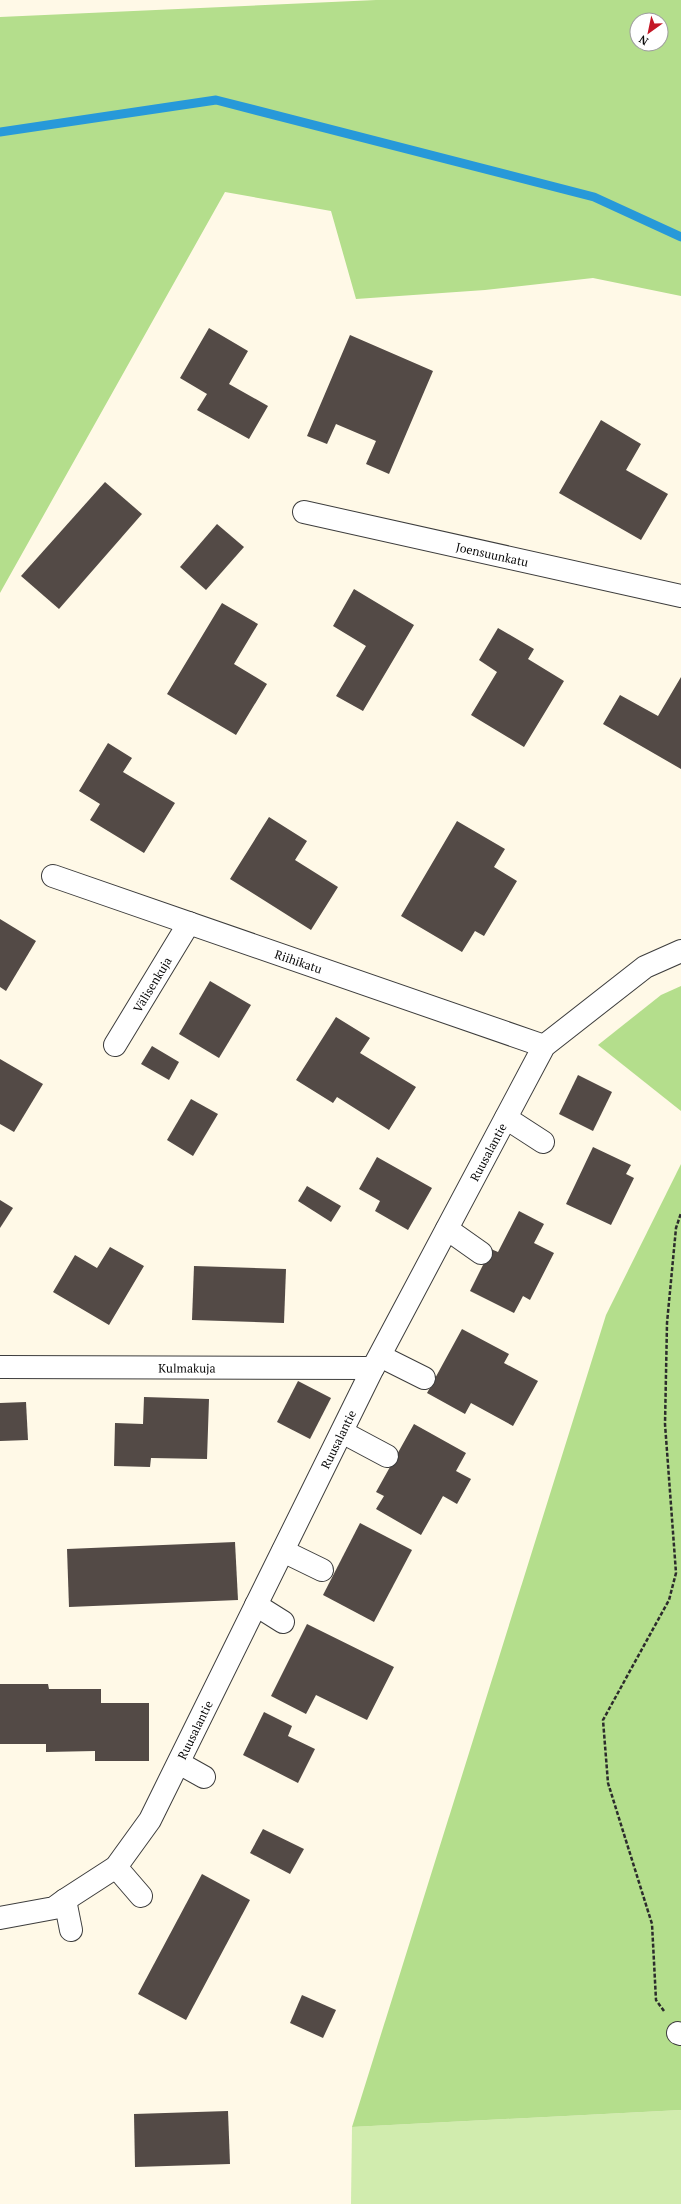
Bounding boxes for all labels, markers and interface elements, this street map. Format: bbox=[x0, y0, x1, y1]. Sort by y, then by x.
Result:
north arrow bbox=[629, 12, 669, 52]
text: N bbox=[636, 32, 651, 49]
street label: Joensuunkatu bbox=[455, 539, 530, 569]
street label: Riihikatu bbox=[273, 946, 324, 976]
street label: Välisenkuja bbox=[129, 954, 174, 1015]
street label: Ruusalantie bbox=[466, 1120, 509, 1184]
street label: Kulmakuja bbox=[158, 1360, 216, 1375]
street label: Ruusalantie bbox=[317, 1407, 359, 1471]
street label: Ruusalantie bbox=[174, 1698, 215, 1762]

